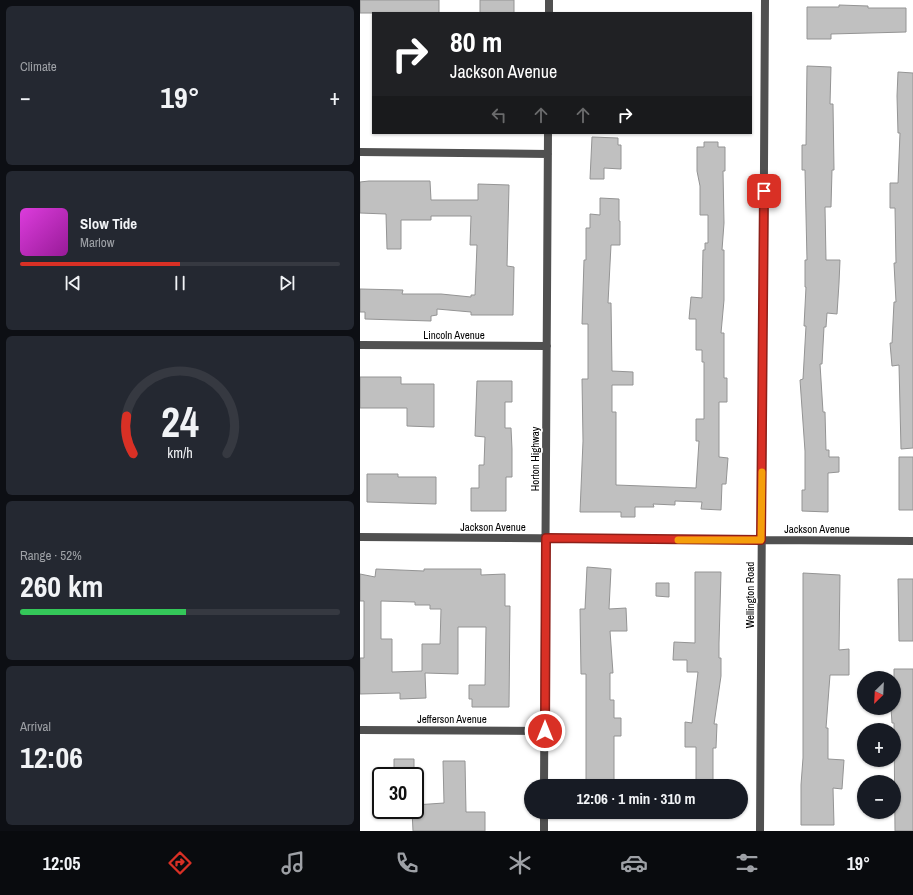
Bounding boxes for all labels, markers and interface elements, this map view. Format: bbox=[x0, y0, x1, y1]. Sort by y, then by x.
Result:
text: 80 m bbox=[450, 23, 502, 61]
icon: right bbox=[384, 28, 436, 80]
text: Climate bbox=[20, 58, 57, 75]
text: Jackson Avenue bbox=[450, 59, 557, 84]
text: 19° bbox=[160, 77, 200, 117]
text: − bbox=[20, 82, 31, 112]
text: + bbox=[329, 82, 340, 112]
icon: left bbox=[488, 104, 510, 126]
icon: ahead bbox=[530, 104, 552, 126]
icon: ahead bbox=[572, 104, 594, 126]
icon: right bbox=[614, 104, 636, 126]
pin bbox=[747, 174, 781, 208]
icon: arrive bbox=[753, 180, 775, 202]
text: Slow Tide bbox=[80, 213, 137, 234]
text: Marlow bbox=[80, 234, 114, 251]
icon: previous bbox=[62, 272, 84, 294]
icon: pause bbox=[169, 272, 191, 294]
icon: next bbox=[276, 272, 298, 294]
street label: Lincoln Avenue bbox=[423, 328, 485, 342]
text: 24 bbox=[161, 393, 199, 449]
street label: Horton Highway bbox=[528, 426, 542, 491]
text: km/h bbox=[167, 442, 193, 461]
street label: Jackson Avenue bbox=[460, 520, 526, 534]
street label: Jackson Avenue bbox=[784, 522, 850, 536]
text: Range · 52% bbox=[20, 547, 82, 564]
street label: Wellington Road bbox=[743, 562, 757, 628]
text: 260 km bbox=[20, 566, 103, 606]
north arrow bbox=[857, 671, 901, 715]
map controls bbox=[857, 671, 901, 819]
position arrow bbox=[524, 710, 566, 752]
street label: Jefferson Avenue bbox=[417, 712, 487, 726]
text: Arrival bbox=[20, 718, 51, 735]
button: + bbox=[857, 723, 901, 767]
text: 12:06 bbox=[20, 737, 83, 777]
speed limit sign: 30 bbox=[372, 767, 424, 819]
button: − bbox=[857, 775, 901, 819]
text: 12:06 · 1 min · 310 m bbox=[577, 788, 695, 809]
icon: directions bbox=[166, 849, 194, 877]
icon: music bbox=[279, 849, 307, 877]
icon: phone bbox=[393, 849, 421, 877]
icon: climate bbox=[506, 849, 534, 877]
icon: car bbox=[620, 849, 648, 877]
icon: filters bbox=[733, 849, 761, 877]
text: 12:05 bbox=[43, 851, 80, 876]
text: 19° bbox=[847, 851, 870, 876]

